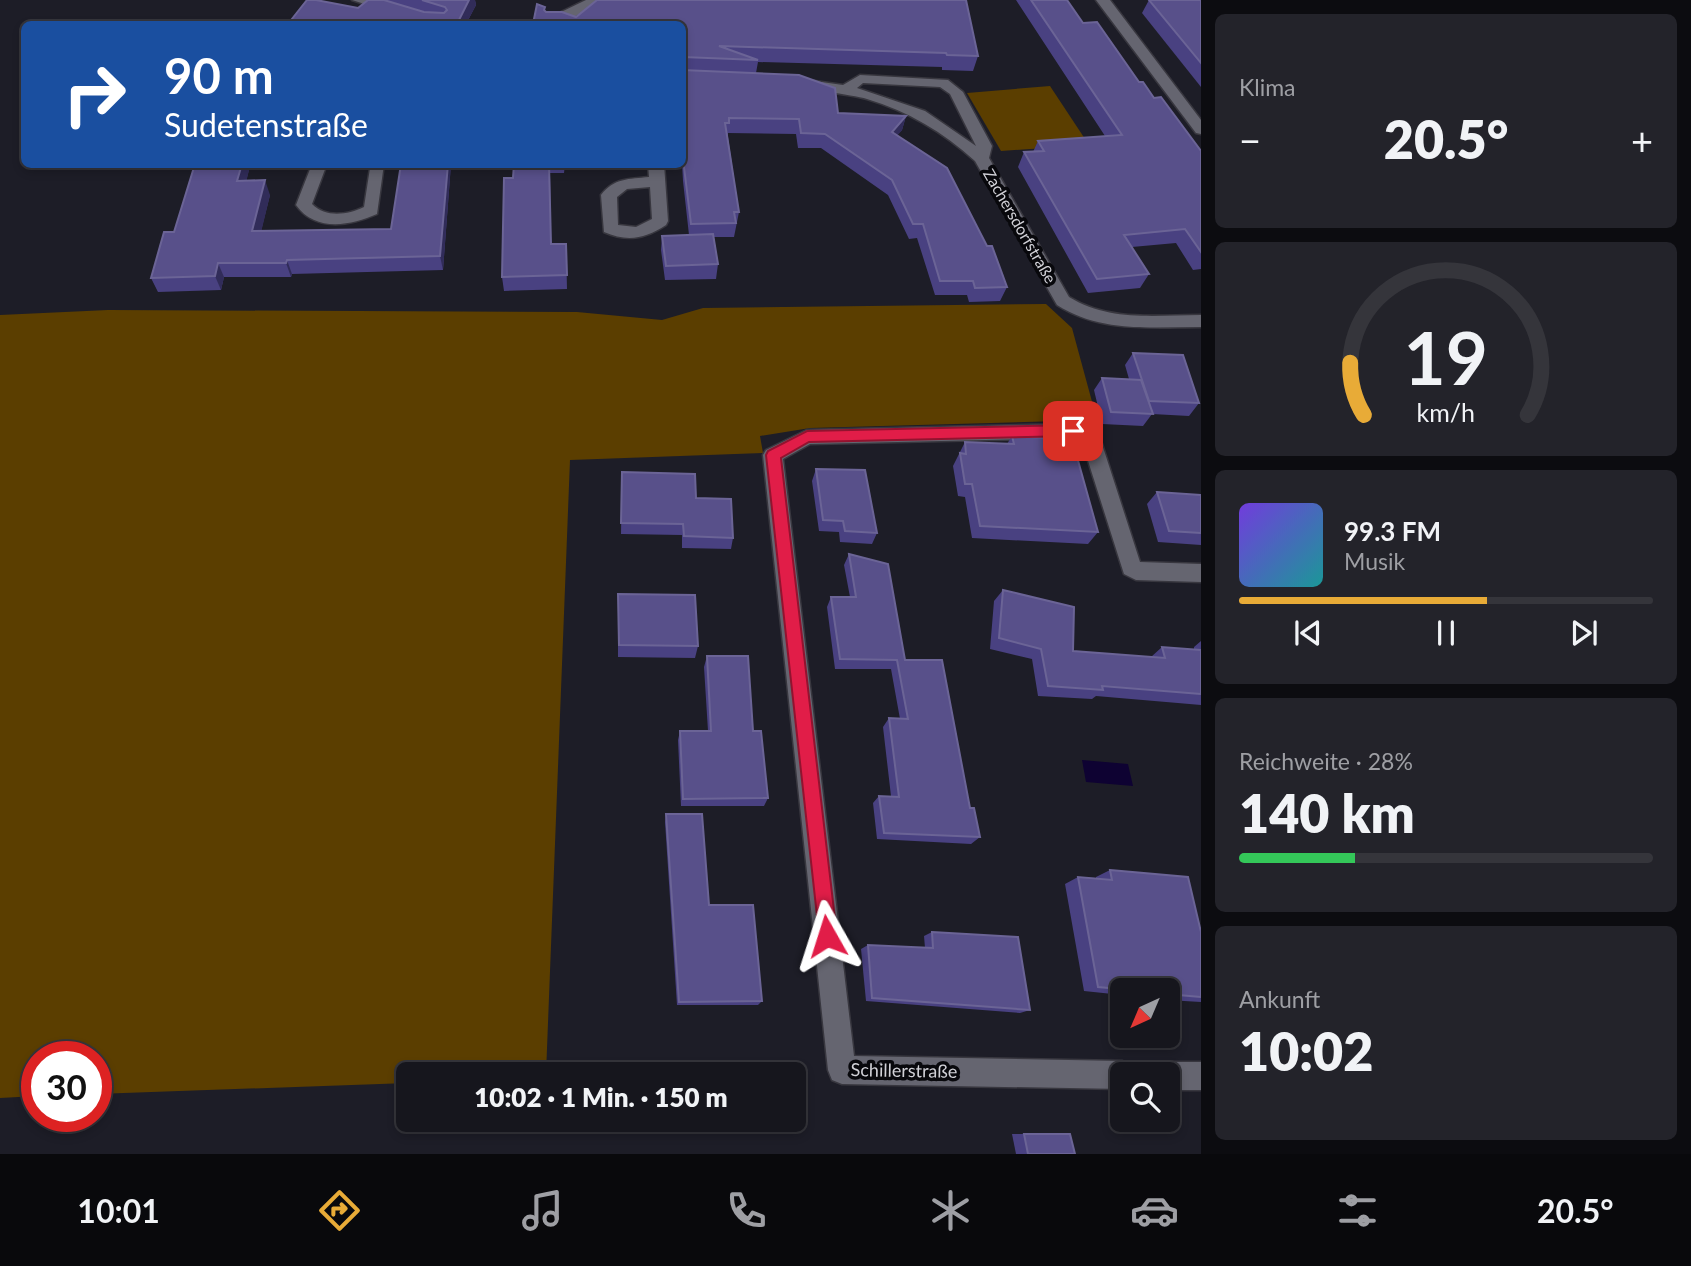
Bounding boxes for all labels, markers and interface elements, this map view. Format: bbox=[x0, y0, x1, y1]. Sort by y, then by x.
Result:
text: 90 m bbox=[164, 46, 274, 104]
icon: right bbox=[49, 49, 140, 140]
text: Klima bbox=[1239, 73, 1296, 101]
text: Sudetenstraße bbox=[164, 105, 368, 144]
text: 20.5° bbox=[1384, 108, 1508, 170]
text: − bbox=[1239, 117, 1261, 163]
text: + bbox=[1631, 117, 1653, 163]
street label: Zachersdorfstraße bbox=[980, 165, 1061, 286]
text: 19 bbox=[1404, 313, 1488, 401]
text: km/h bbox=[1417, 397, 1475, 427]
pin bbox=[1043, 401, 1103, 461]
icon: arrive bbox=[1054, 412, 1092, 450]
text: 99.3 FM bbox=[1344, 515, 1441, 547]
text: Musik bbox=[1344, 547, 1405, 575]
icon: previous bbox=[1289, 614, 1327, 652]
icon: pause bbox=[1427, 614, 1465, 652]
icon: next bbox=[1565, 614, 1603, 652]
text: Reichweite · 28% bbox=[1239, 747, 1413, 775]
text: 140 km bbox=[1239, 782, 1415, 844]
position arrow bbox=[790, 899, 864, 973]
north arrow bbox=[1110, 978, 1180, 1048]
map controls bbox=[1110, 978, 1180, 1132]
text: Ankunft bbox=[1239, 985, 1320, 1013]
text: 10:02 bbox=[1239, 1020, 1373, 1082]
speed limit sign: 30 bbox=[21, 1041, 112, 1132]
street label: Schillerstraße bbox=[850, 1058, 958, 1082]
button: search bbox=[1110, 1062, 1180, 1132]
text: 10:02 · 1 Min. · 150 m bbox=[474, 1081, 728, 1113]
icon: directions bbox=[315, 1186, 364, 1235]
icon: music bbox=[518, 1186, 567, 1235]
icon: phone bbox=[722, 1186, 771, 1235]
icon: climate bbox=[926, 1186, 975, 1235]
icon: car bbox=[1130, 1186, 1179, 1235]
icon: filters bbox=[1333, 1186, 1382, 1235]
text: 10:01 bbox=[77, 1191, 160, 1230]
text: 20.5° bbox=[1537, 1191, 1614, 1230]

